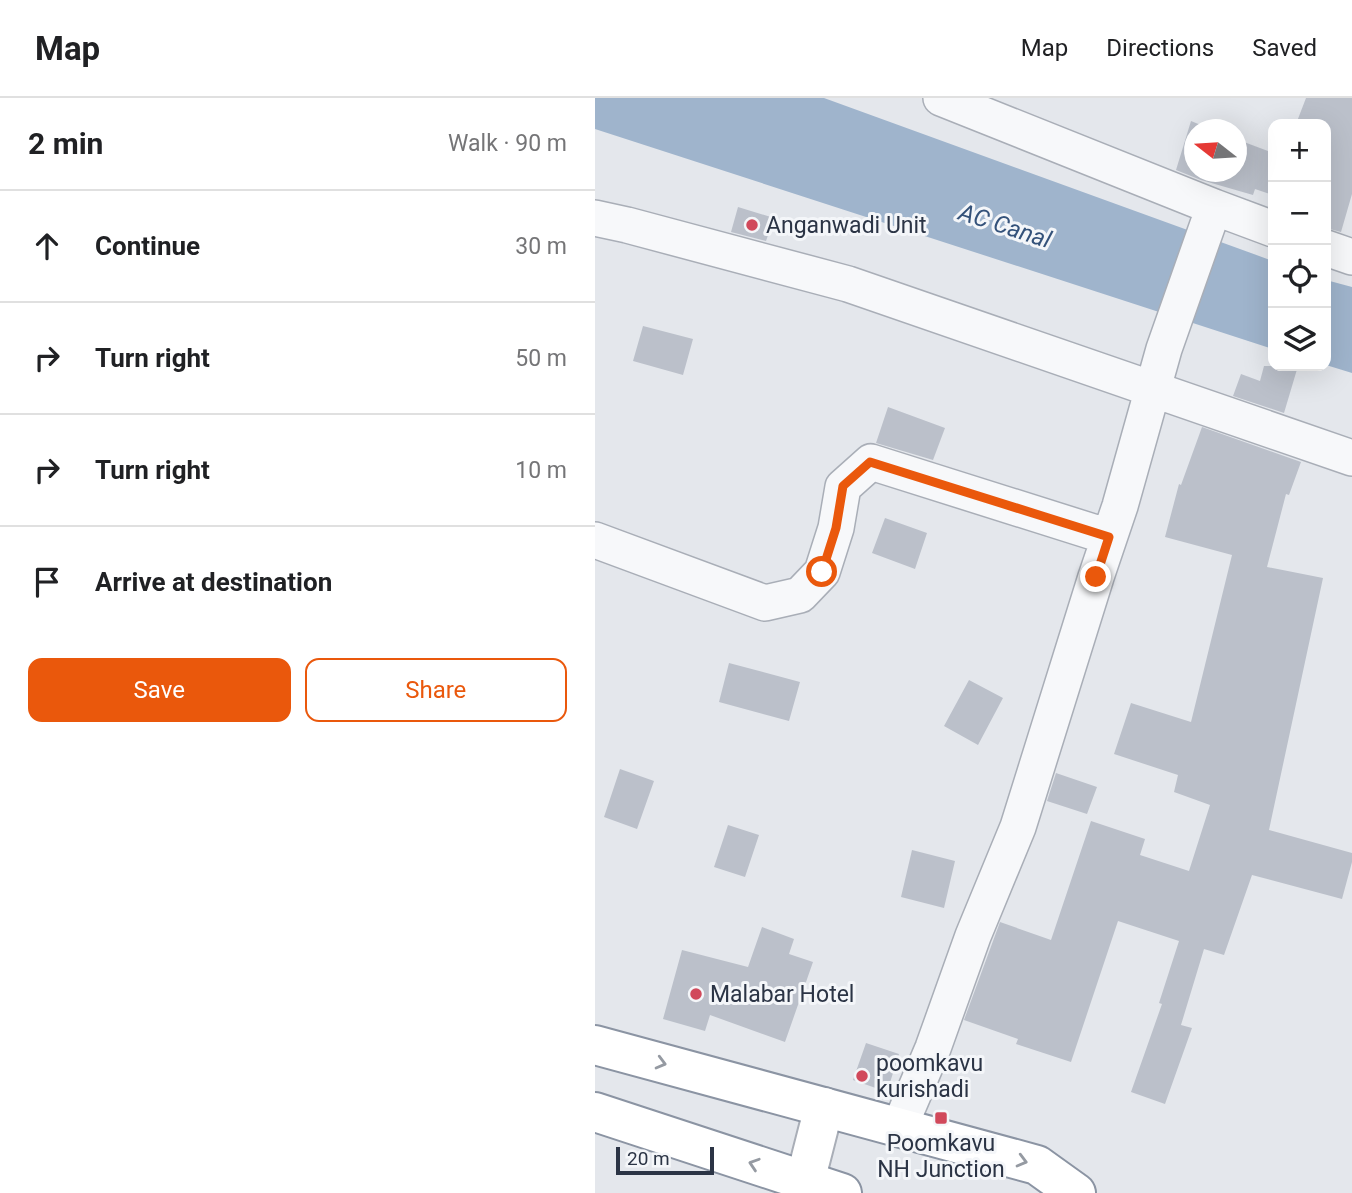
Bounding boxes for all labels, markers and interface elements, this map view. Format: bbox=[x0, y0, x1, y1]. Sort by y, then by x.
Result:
text: Map bbox=[35, 29, 100, 68]
text: Map bbox=[1021, 34, 1068, 62]
text: Directions bbox=[1106, 34, 1214, 62]
text: Saved bbox=[1252, 34, 1317, 62]
north arrow bbox=[1184, 119, 1247, 182]
map controls bbox=[1268, 119, 1331, 371]
button: + bbox=[1268, 119, 1331, 182]
text: 2 min bbox=[28, 126, 103, 161]
text: Walk · 90 m bbox=[448, 130, 567, 157]
button: − bbox=[1268, 182, 1331, 245]
water label: AC Canal bbox=[954, 198, 1055, 254]
place label: Anganwadi Unit bbox=[766, 212, 927, 239]
marker: Anganwadi Unit bbox=[744, 217, 760, 233]
icon: ahead bbox=[28, 227, 66, 265]
text: Continue bbox=[95, 231, 200, 261]
text: 30 m bbox=[515, 233, 567, 260]
button: locate bbox=[1268, 245, 1331, 308]
button: layers bbox=[1268, 308, 1331, 371]
icon: right bbox=[28, 339, 66, 377]
text: Turn right bbox=[95, 343, 210, 373]
text: 50 m bbox=[515, 345, 567, 372]
icon: right bbox=[28, 451, 66, 489]
text: Turn right bbox=[95, 455, 210, 485]
text: 10 m bbox=[515, 457, 567, 484]
route start bbox=[806, 556, 837, 587]
route end bbox=[1080, 561, 1111, 592]
icon: arrive bbox=[28, 563, 66, 601]
text: Arrive at destination bbox=[95, 567, 332, 597]
button: Save bbox=[28, 658, 291, 722]
button: Share bbox=[305, 658, 567, 722]
place label: Malabar Hotel bbox=[710, 981, 854, 1008]
marker: Malabar Hotel bbox=[688, 986, 704, 1002]
place label: poomkavu kurishadi bbox=[876, 1050, 983, 1103]
one-way arrow bbox=[655, 1055, 667, 1069]
marker: poomkavu kurishadi bbox=[854, 1068, 870, 1084]
marker: Poomkavu NH Junction bbox=[933, 1110, 949, 1126]
place label: Poomkavu NH Junction bbox=[877, 1130, 1005, 1183]
scale bar bbox=[616, 1144, 714, 1176]
text: 20 m bbox=[627, 1147, 670, 1170]
one-way arrow bbox=[1016, 1153, 1028, 1167]
one-way arrow bbox=[749, 1158, 761, 1172]

